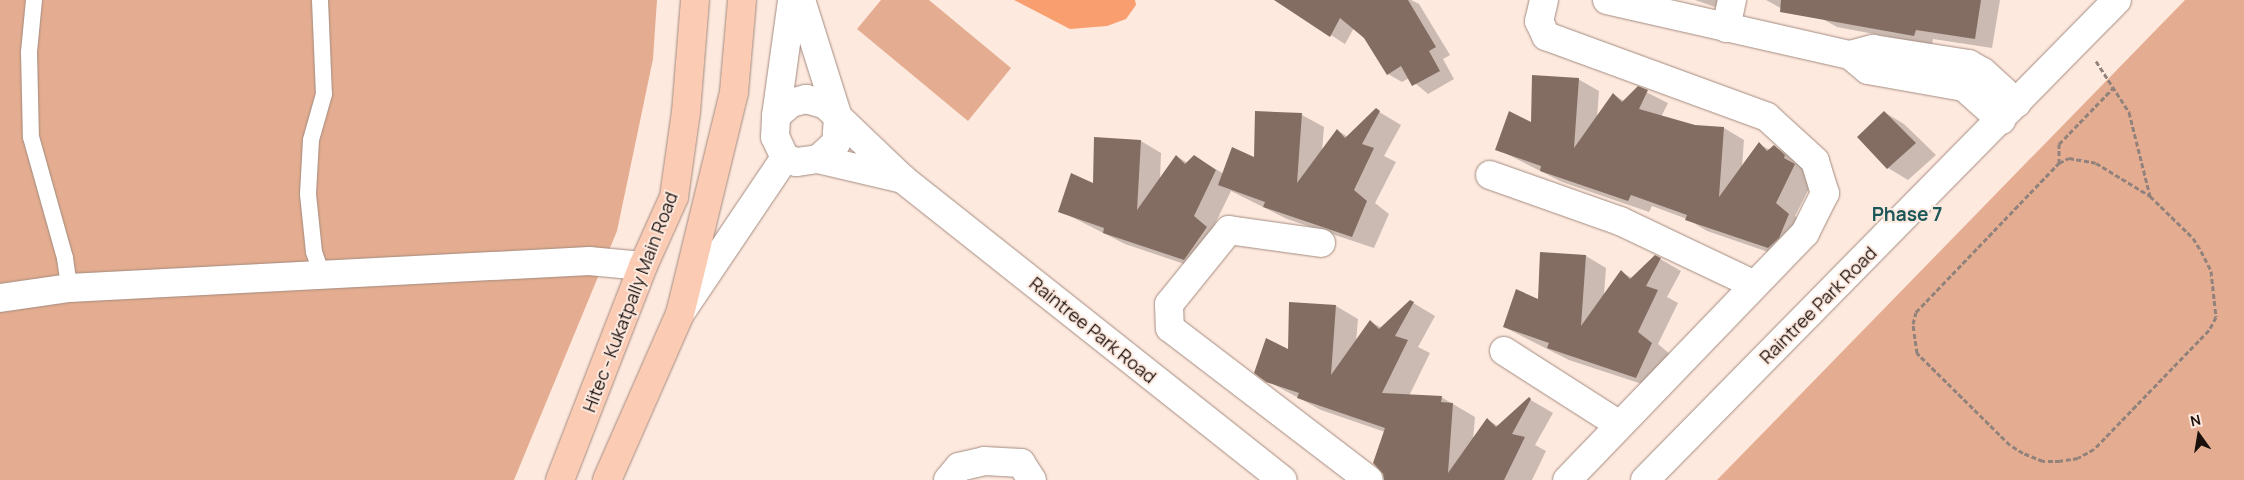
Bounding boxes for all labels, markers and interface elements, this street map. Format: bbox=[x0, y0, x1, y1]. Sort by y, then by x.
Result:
street label: Hitec - Kukatpally Main Road bbox=[578, 189, 682, 415]
district label: Phase 7 bbox=[1872, 204, 1942, 226]
street label: Raintree Park Road bbox=[1755, 242, 1881, 368]
street label: Raintree Park Road bbox=[1025, 272, 1161, 388]
north arrow bbox=[2174, 410, 2224, 460]
text: N bbox=[2188, 410, 2203, 430]

